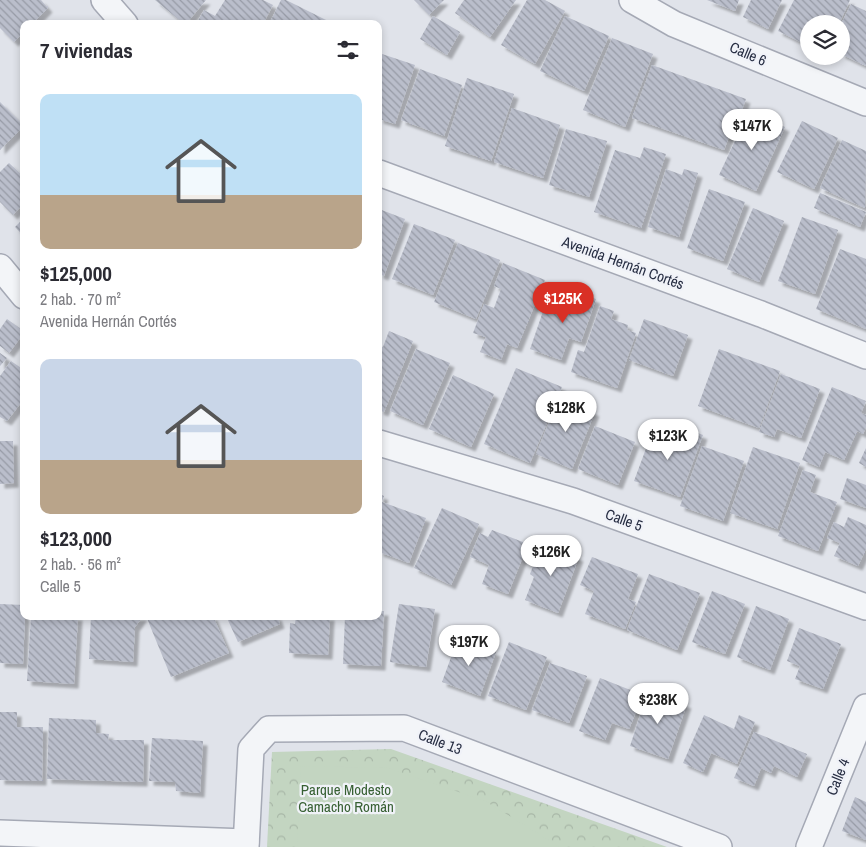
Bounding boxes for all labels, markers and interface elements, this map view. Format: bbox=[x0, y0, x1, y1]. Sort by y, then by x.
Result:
map controls bbox=[800, 15, 850, 65]
button: layers bbox=[800, 15, 850, 65]
text: 7 viviendas bbox=[40, 36, 133, 65]
icon: filters bbox=[334, 36, 362, 64]
street label: Calle 6 bbox=[726, 36, 770, 71]
pin: $147K bbox=[717, 108, 787, 151]
text: $147K bbox=[733, 114, 771, 136]
icon: home bbox=[156, 126, 246, 216]
street label: Avenida Hernán Cortés bbox=[558, 230, 687, 294]
text: $125,000 bbox=[40, 259, 112, 288]
pin: $125K bbox=[528, 282, 598, 324]
text: $125K bbox=[544, 287, 582, 309]
text: 2 hab. · 70 m² bbox=[40, 288, 121, 310]
text: Avenida Hernán Cortés bbox=[40, 310, 177, 332]
pin: $128K bbox=[531, 390, 601, 433]
icon: home bbox=[156, 391, 246, 481]
text: $128K bbox=[547, 396, 585, 418]
pin: $123K bbox=[633, 418, 703, 461]
text: $123K bbox=[649, 424, 687, 446]
street label: Calle 5 bbox=[603, 503, 646, 536]
text: $123,000 bbox=[40, 524, 112, 553]
pin: $126K bbox=[516, 534, 586, 577]
text: $126K bbox=[532, 540, 570, 562]
text: 2 hab. · 56 m² bbox=[40, 553, 121, 575]
text: Calle 5 bbox=[40, 575, 81, 597]
pin: $197K bbox=[434, 624, 504, 667]
text: $197K bbox=[450, 630, 488, 652]
pin: $238K bbox=[623, 682, 693, 725]
text: $238K bbox=[639, 688, 677, 710]
street label: Calle 13 bbox=[415, 724, 465, 759]
street label: Calle 4 bbox=[821, 755, 855, 798]
park label: Parque Modesto Camacho Román bbox=[298, 779, 394, 817]

